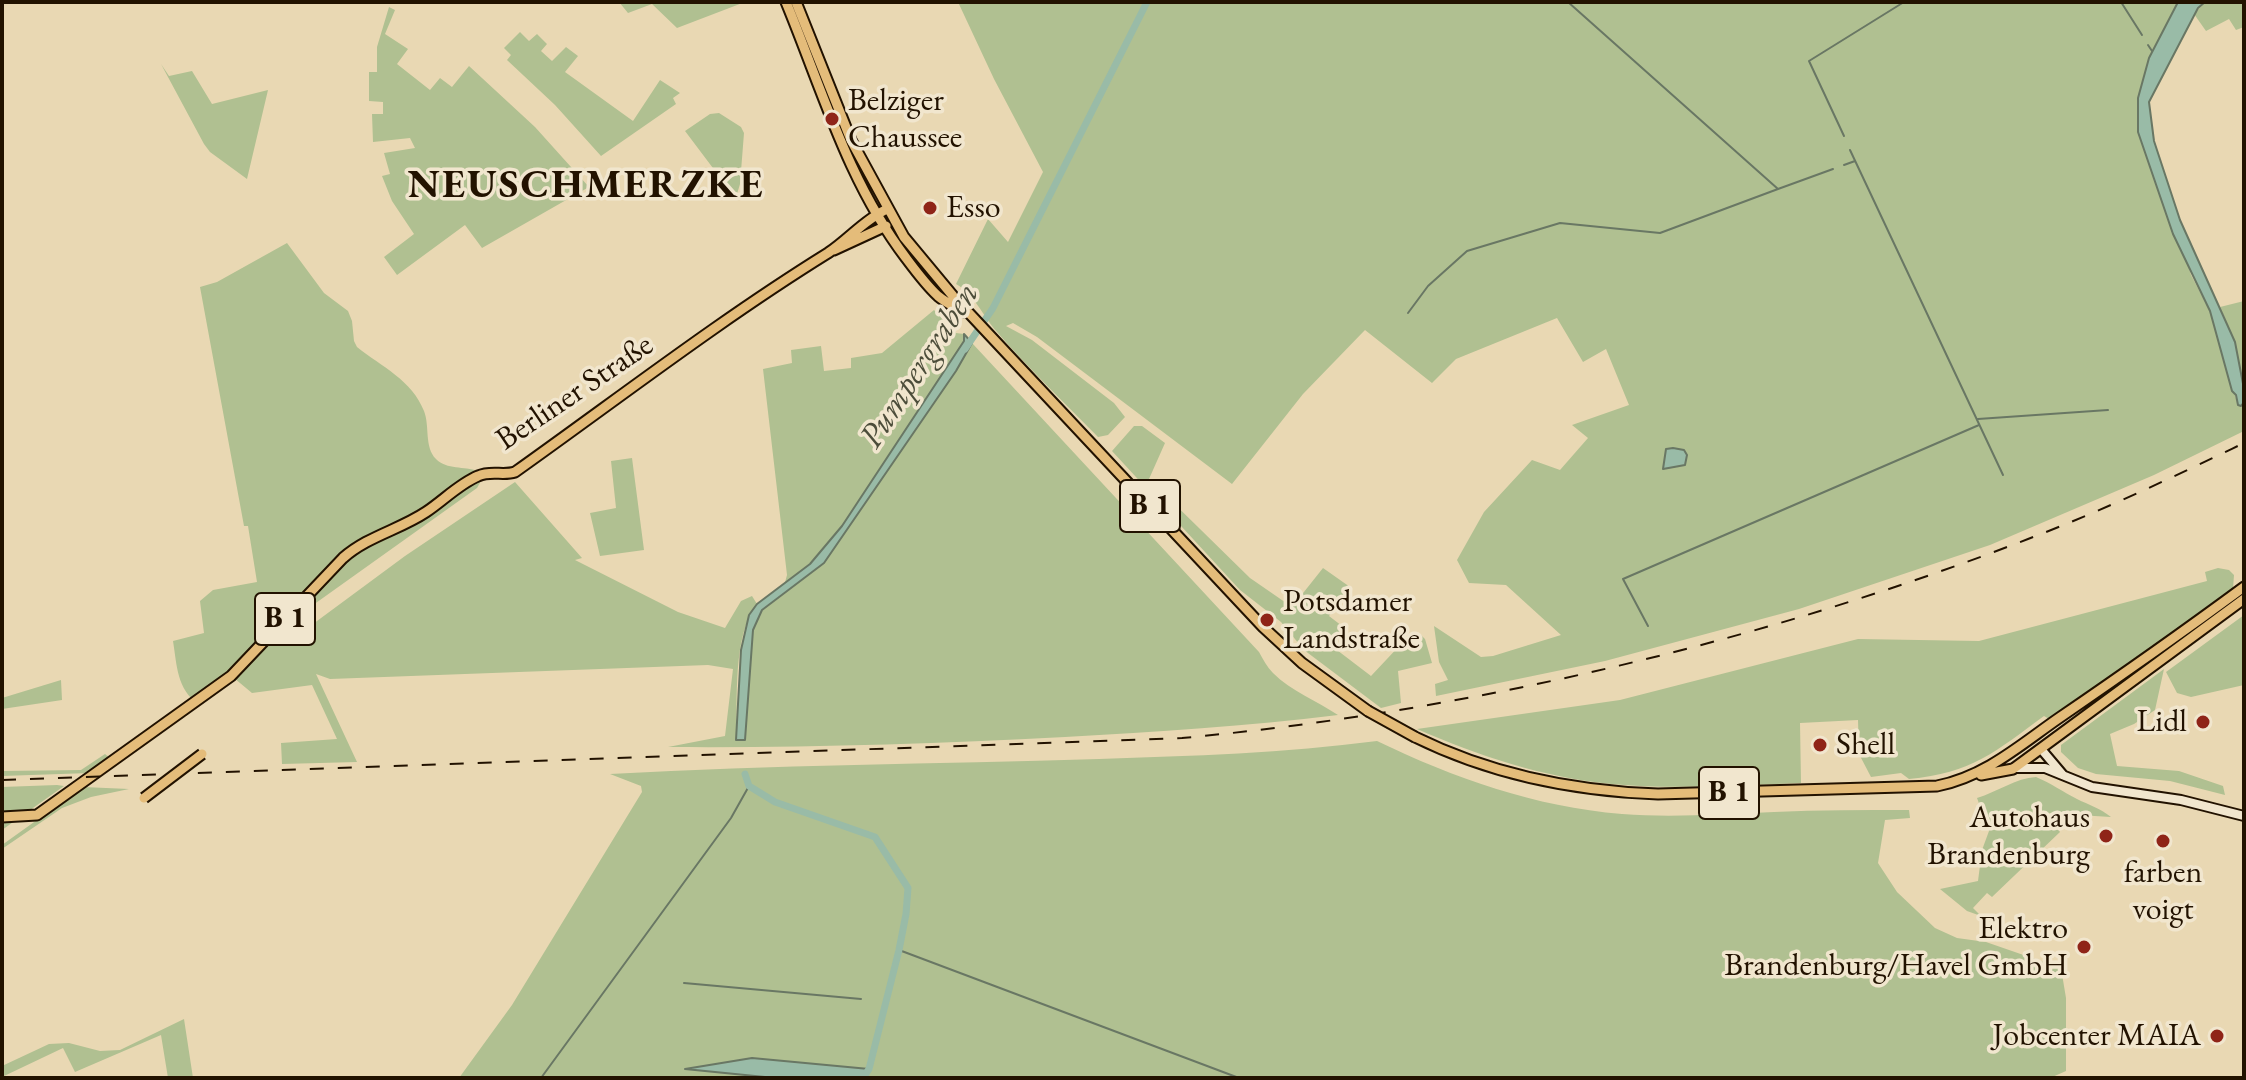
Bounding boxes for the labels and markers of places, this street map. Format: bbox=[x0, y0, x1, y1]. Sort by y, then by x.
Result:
place label: Belziger Chaussee bbox=[848, 82, 962, 157]
marker: Belziger Chaussee bbox=[823, 110, 841, 128]
place label: Esso bbox=[946, 189, 1001, 227]
marker: Esso bbox=[921, 199, 939, 217]
place label: Potsdamer Landstraße bbox=[1283, 583, 1420, 658]
marker: Potsdamer Landstraße bbox=[1258, 611, 1276, 629]
place label: Lidl bbox=[2137, 703, 2187, 741]
marker: Lidl bbox=[2194, 713, 2212, 731]
place label: Shell bbox=[1836, 726, 1895, 764]
marker: Shell bbox=[1811, 736, 1829, 754]
place label: Autohaus Brandenburg bbox=[1927, 799, 2090, 874]
marker: Autohaus Brandenburg bbox=[2097, 827, 2115, 845]
marker: farben voigt bbox=[2154, 832, 2172, 850]
place label: farben voigt bbox=[2124, 854, 2202, 929]
place label: Elektro Brandenburg/Havel GmbH bbox=[1724, 910, 2068, 985]
marker: Elektro Brandenburg/Havel GmbH bbox=[2075, 938, 2093, 956]
place label: Jobcenter MAIA bbox=[1992, 1017, 2201, 1055]
marker: Jobcenter MAIA bbox=[2208, 1027, 2226, 1045]

